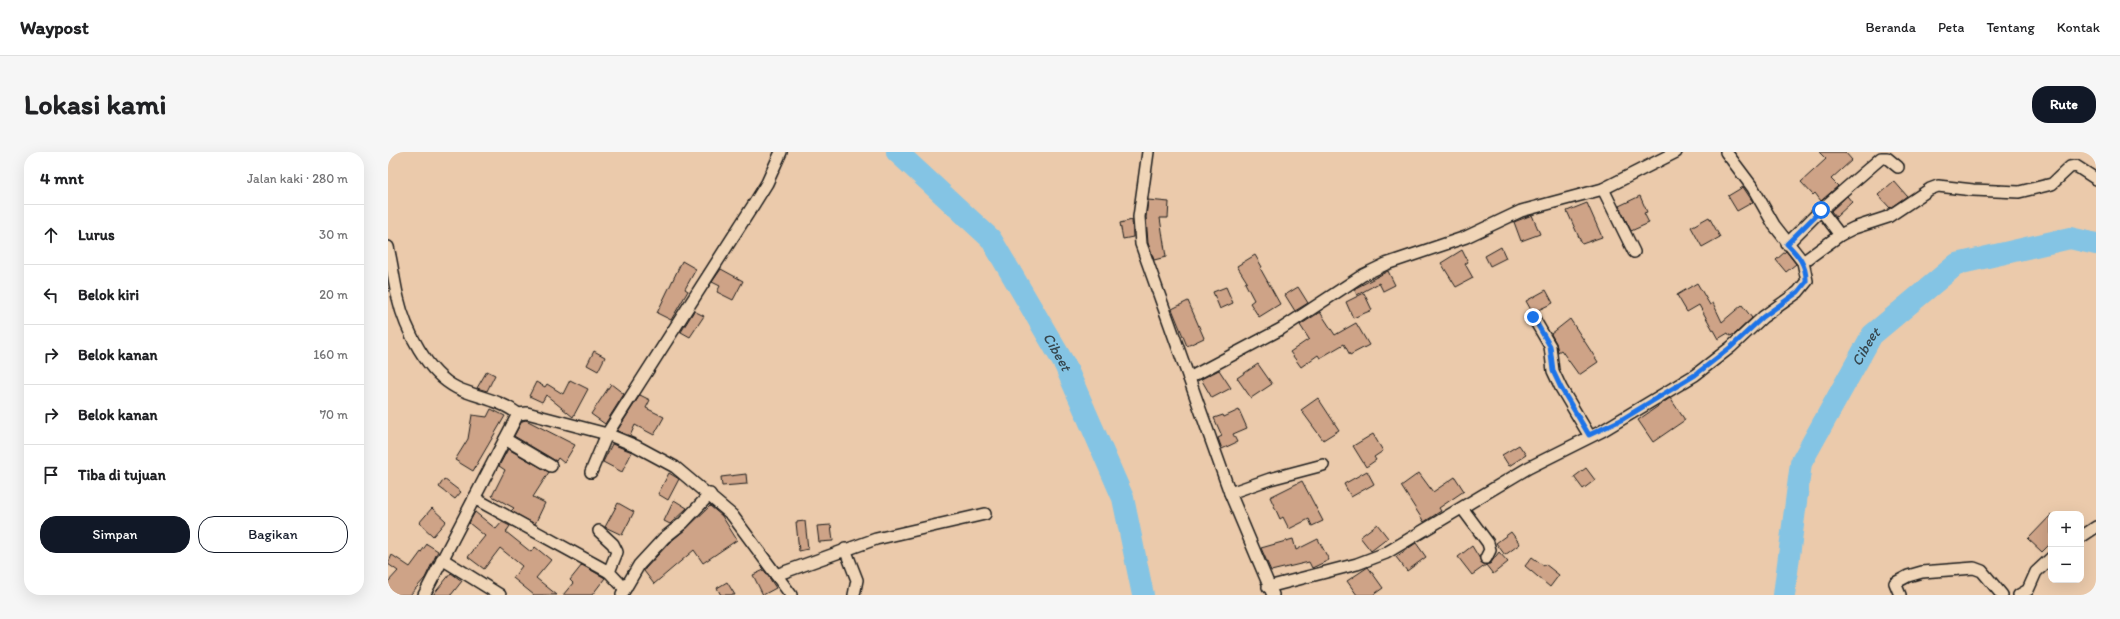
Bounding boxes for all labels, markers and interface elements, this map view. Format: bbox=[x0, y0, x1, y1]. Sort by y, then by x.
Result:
text: Waypost bbox=[20, 16, 89, 39]
text: Beranda bbox=[1865, 19, 1916, 36]
text: Peta bbox=[1938, 19, 1964, 36]
text: Tentang bbox=[1986, 19, 2035, 36]
text: Kontak bbox=[2057, 19, 2100, 36]
button: Rute bbox=[2032, 86, 2096, 123]
text: Lokasi kami bbox=[24, 87, 166, 121]
text: 4 mnt bbox=[40, 168, 84, 188]
text: Jalan kaki · 280 m bbox=[247, 171, 348, 186]
route start bbox=[1812, 201, 1830, 219]
icon: ahead bbox=[40, 224, 62, 246]
text: Lurus bbox=[78, 226, 115, 244]
text: 30 m bbox=[319, 227, 348, 242]
icon: left bbox=[40, 284, 62, 306]
text: Belok kiri bbox=[78, 286, 139, 304]
text: 20 m bbox=[319, 287, 348, 302]
route end bbox=[1524, 308, 1542, 326]
water label: Cibeet bbox=[1848, 323, 1884, 369]
water label: Cibeet bbox=[1039, 330, 1076, 375]
icon: right bbox=[40, 344, 62, 366]
text: Belok kanan bbox=[78, 346, 158, 364]
text: 160 m bbox=[313, 347, 348, 362]
icon: right bbox=[40, 404, 62, 426]
text: Belok kanan bbox=[78, 406, 158, 424]
text: 70 m bbox=[320, 407, 348, 422]
icon: arrive bbox=[40, 464, 62, 486]
text: Tiba di tujuan bbox=[78, 466, 166, 484]
map controls bbox=[2048, 511, 2084, 583]
button: + bbox=[2048, 511, 2084, 547]
button: Simpan bbox=[40, 516, 190, 553]
button: Bagikan bbox=[198, 516, 348, 553]
button: − bbox=[2048, 547, 2084, 583]

